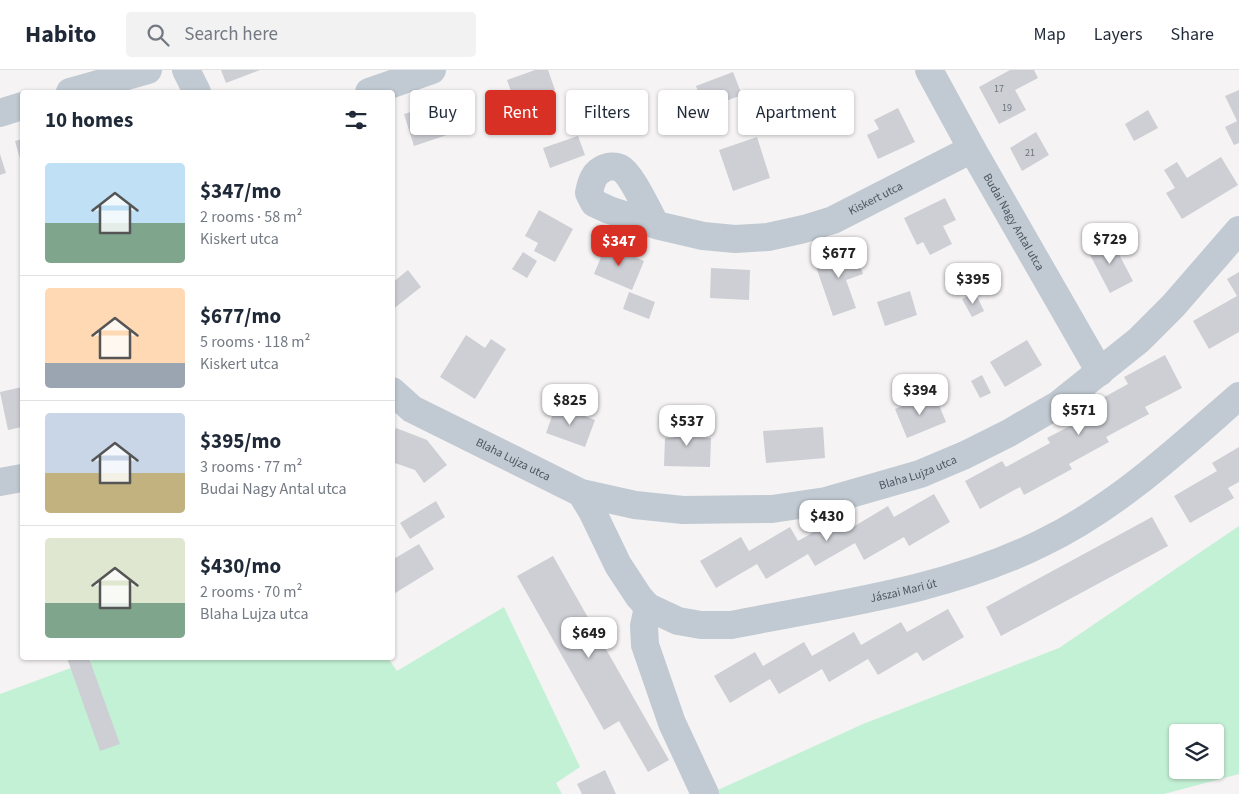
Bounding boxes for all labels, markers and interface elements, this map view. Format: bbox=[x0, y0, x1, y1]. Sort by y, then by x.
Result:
search box bbox=[126, 12, 476, 57]
text: Habito bbox=[25, 17, 96, 52]
icon: search bbox=[144, 21, 172, 49]
text: Search here bbox=[184, 21, 278, 48]
text: Map bbox=[1034, 22, 1066, 47]
text: Layers bbox=[1094, 22, 1143, 47]
text: Share bbox=[1171, 22, 1214, 47]
house number: 17 bbox=[994, 82, 1004, 96]
chip: Buy bbox=[410, 90, 475, 135]
chip: Rent bbox=[485, 90, 556, 135]
chip: Filters bbox=[566, 90, 648, 135]
chip: New bbox=[658, 90, 728, 135]
chip: Apartment bbox=[738, 90, 854, 135]
house number: 19 bbox=[1002, 101, 1012, 115]
text: 10 homes bbox=[45, 105, 133, 135]
icon: filters bbox=[342, 106, 370, 134]
house number: 21 bbox=[1025, 146, 1035, 160]
street label: Budai Nagy Antal utca bbox=[979, 170, 1048, 274]
text: $347/mo bbox=[200, 176, 281, 206]
street label: Kiskert utca bbox=[846, 178, 906, 220]
icon: home bbox=[85, 183, 145, 243]
text: 2 rooms · 58 m² bbox=[200, 206, 302, 228]
pin: $729 bbox=[1080, 222, 1140, 265]
pin: $347 bbox=[589, 224, 649, 267]
text: Kiskert utca bbox=[200, 228, 279, 250]
text: $729 bbox=[1093, 228, 1127, 250]
text: $347 bbox=[602, 230, 636, 252]
pin: $677 bbox=[809, 236, 869, 279]
text: $677 bbox=[822, 242, 856, 264]
pin: $395 bbox=[943, 262, 1003, 305]
text: $395 bbox=[956, 268, 990, 290]
text: $677/mo bbox=[200, 301, 281, 331]
icon: home bbox=[85, 308, 145, 368]
text: 5 rooms · 118 m² bbox=[200, 331, 310, 353]
text: Kiskert utca bbox=[200, 353, 279, 375]
pin: $394 bbox=[890, 374, 950, 416]
text: $394 bbox=[903, 379, 937, 401]
pin: $825 bbox=[540, 384, 600, 426]
text: $825 bbox=[553, 389, 587, 411]
pin: $571 bbox=[1049, 394, 1109, 436]
text: $571 bbox=[1062, 399, 1096, 421]
pin: $537 bbox=[657, 404, 717, 447]
text: $537 bbox=[670, 410, 704, 432]
text: $395/mo bbox=[200, 426, 281, 456]
icon: home bbox=[85, 433, 145, 493]
street label: Blaha Lujza utca bbox=[473, 434, 553, 486]
street label: Blaha Lujza utca bbox=[877, 451, 960, 494]
text: 3 rooms · 77 m² bbox=[200, 456, 302, 478]
text: Budai Nagy Antal utca bbox=[200, 478, 347, 500]
pin: $430 bbox=[797, 500, 857, 542]
text: $430 bbox=[810, 505, 844, 527]
text: $430/mo bbox=[200, 551, 281, 581]
icon: home bbox=[85, 558, 145, 618]
street label: Jászai Mari út bbox=[869, 575, 939, 607]
text: 2 rooms · 70 m² bbox=[200, 581, 302, 603]
text: Blaha Lujza utca bbox=[200, 603, 309, 625]
pin: $649 bbox=[559, 616, 619, 659]
text: $649 bbox=[572, 622, 606, 644]
map controls bbox=[1169, 724, 1224, 779]
button: layers bbox=[1169, 724, 1224, 779]

